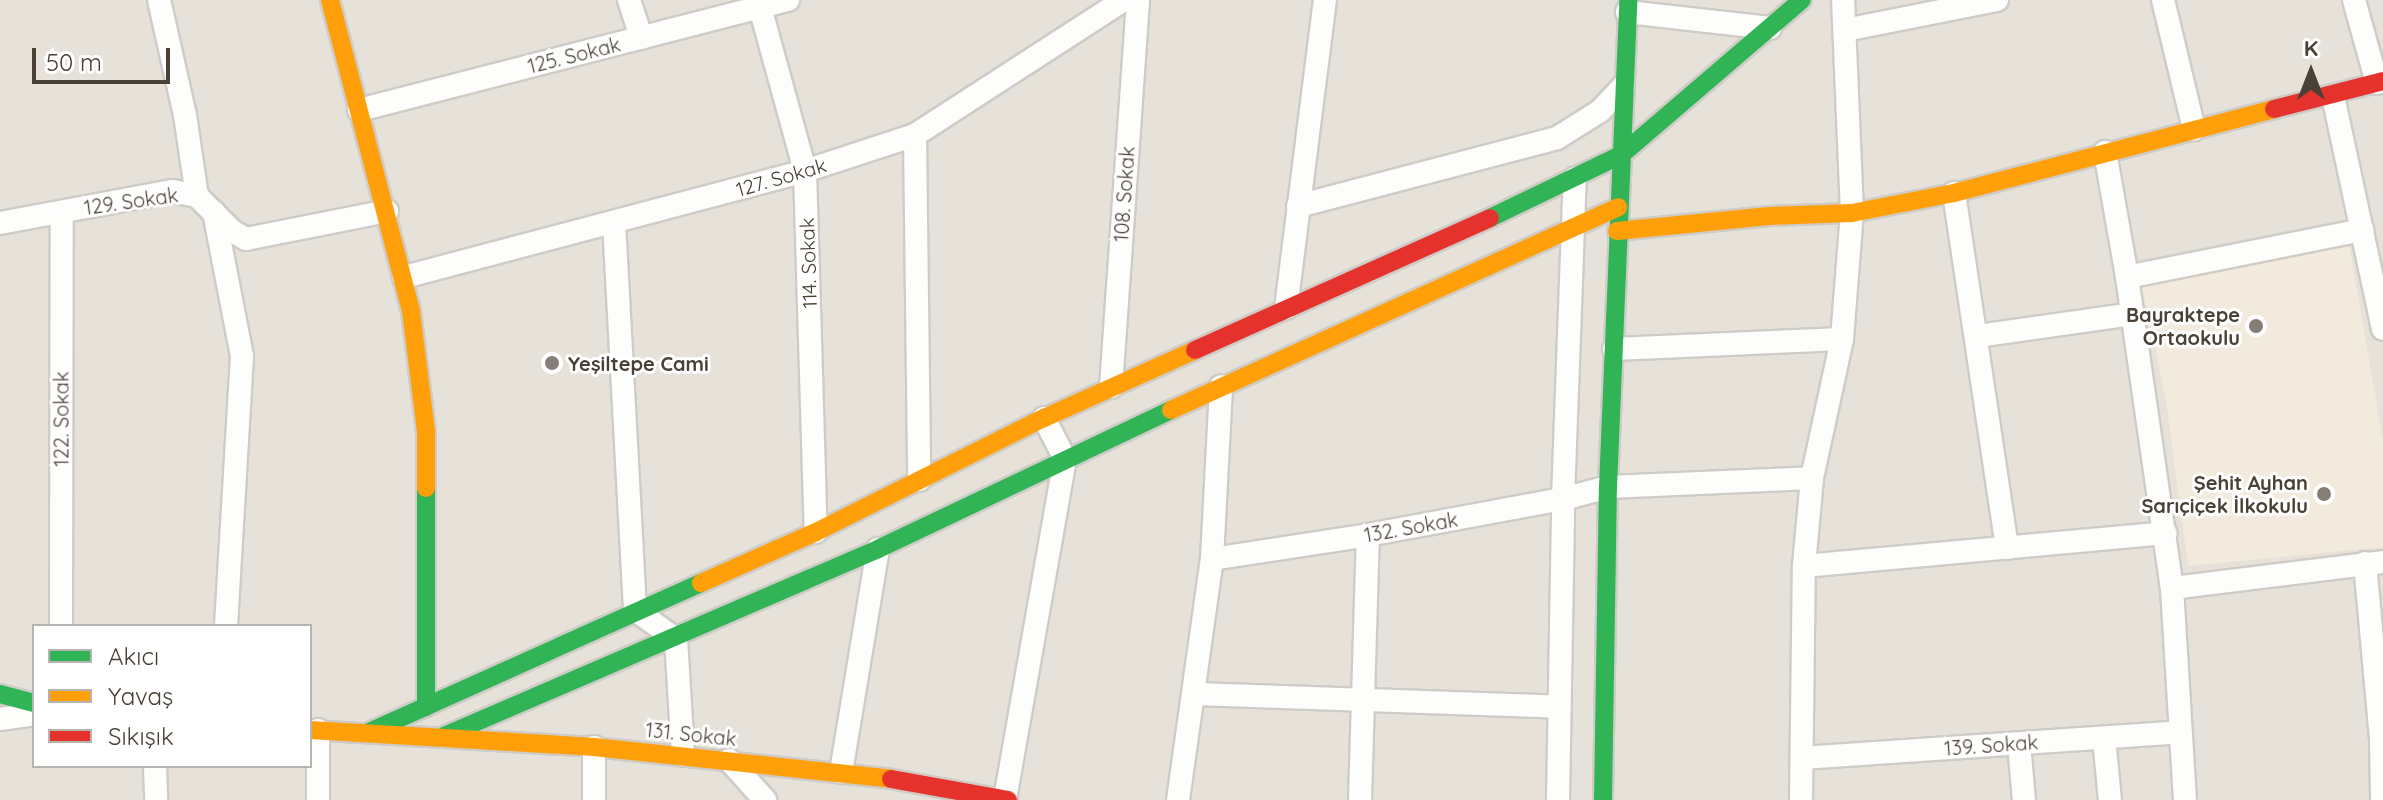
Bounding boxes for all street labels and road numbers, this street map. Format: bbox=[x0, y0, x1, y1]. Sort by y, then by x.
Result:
street label: 125. Sokak bbox=[525, 32, 623, 78]
street label: 108. Sokak bbox=[1109, 145, 1139, 243]
street label: 127. Sokak bbox=[733, 153, 829, 201]
street label: 129. Sokak bbox=[82, 183, 180, 219]
street label: 114. Sokak bbox=[794, 217, 822, 309]
street label: 122. Sokak bbox=[49, 371, 73, 467]
street label: 132. Sokak bbox=[1362, 507, 1460, 547]
street label: 131. Sokak bbox=[644, 717, 738, 751]
street label: 139. Sokak bbox=[1943, 730, 2039, 760]

